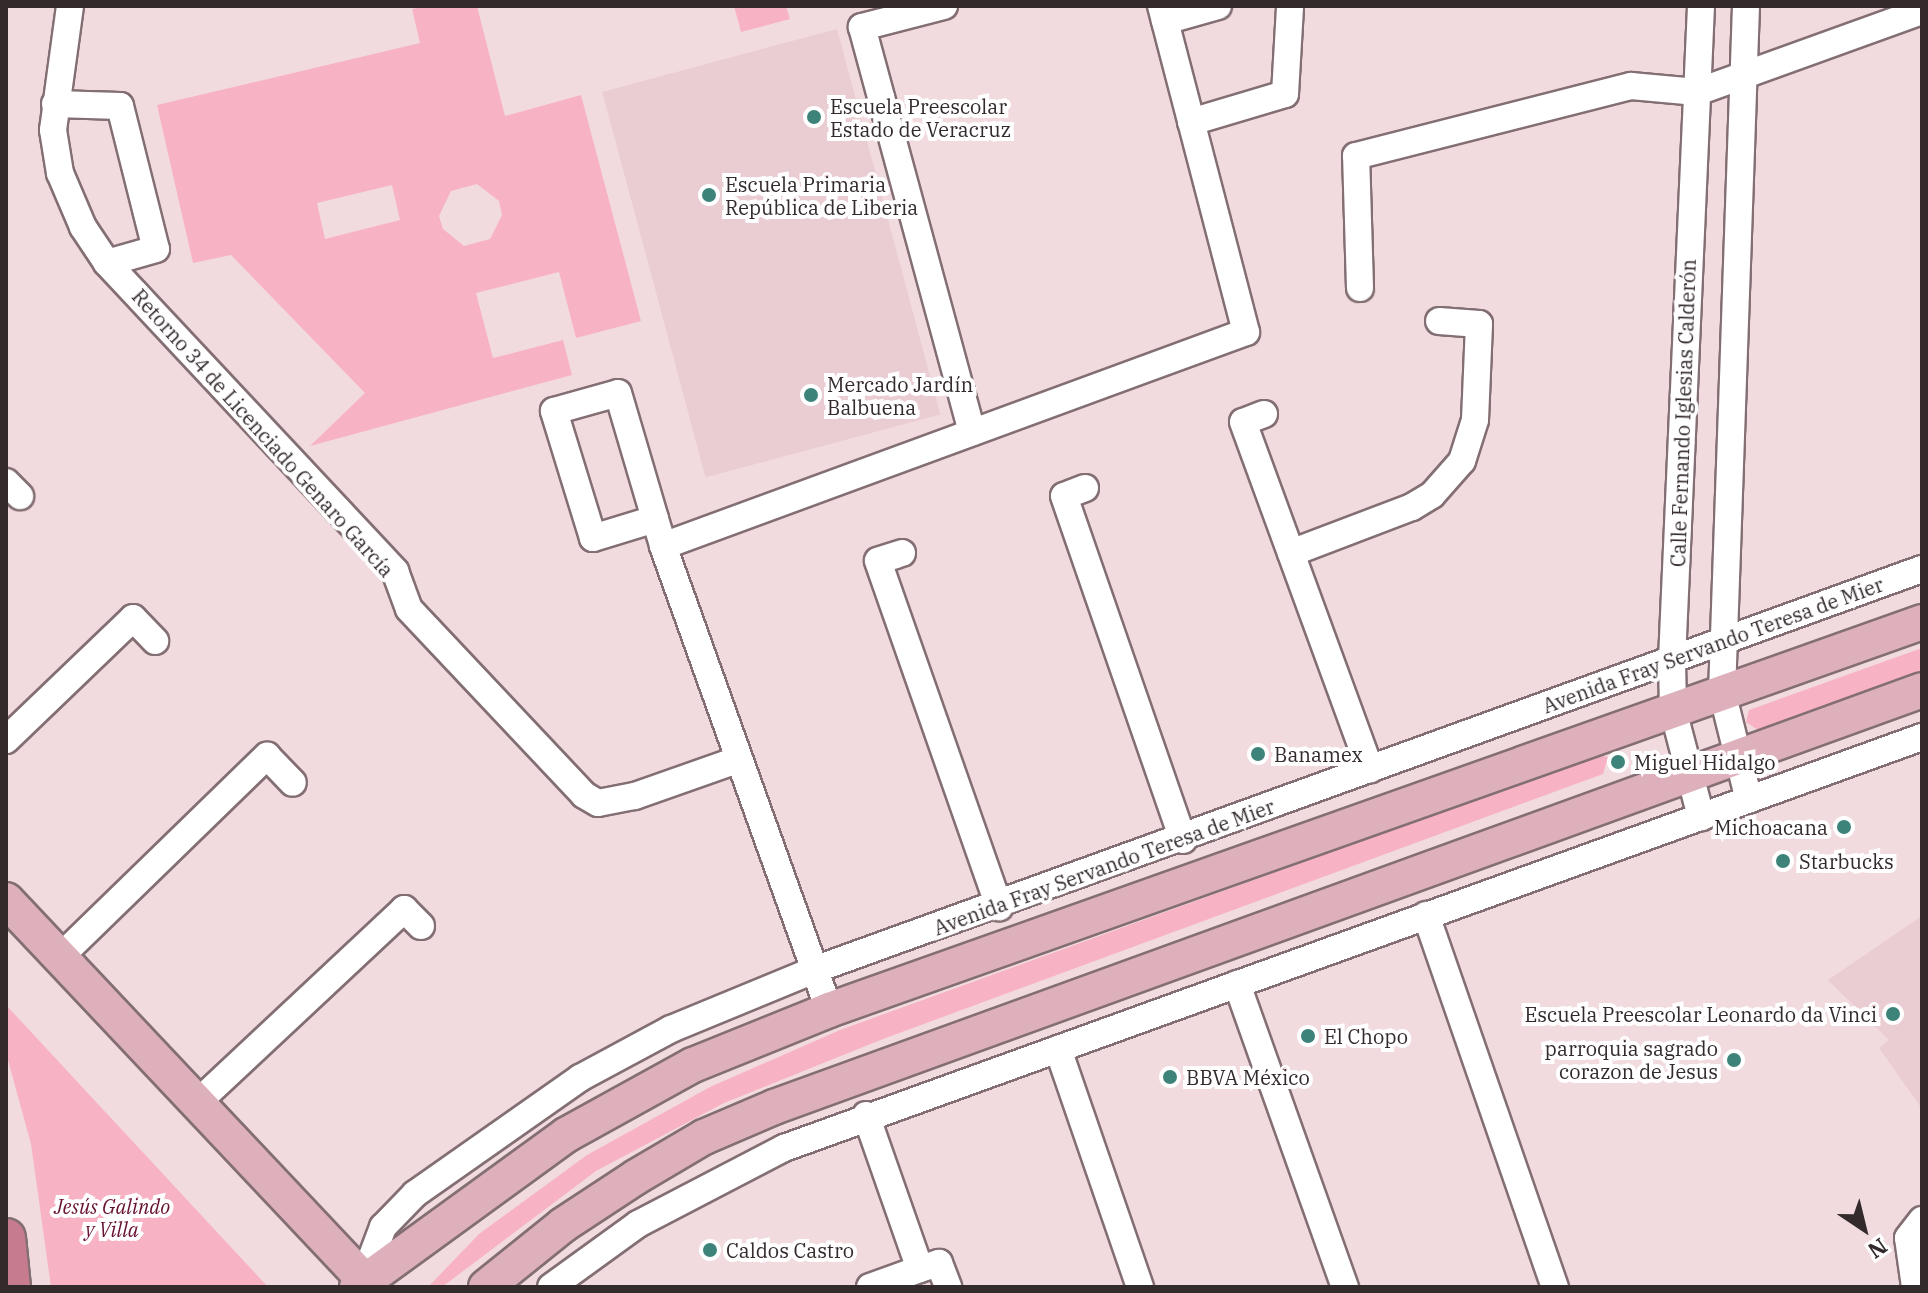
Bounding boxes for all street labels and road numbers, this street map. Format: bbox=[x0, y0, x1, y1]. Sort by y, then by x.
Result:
street label: Calle Fernando Iglesias Calderón bbox=[1666, 259, 1700, 567]
street label: Retorno 34 de Licenciado Genaro García bbox=[127, 284, 399, 582]
street label: Avenida Fray Servando Teresa de Mier bbox=[1539, 572, 1887, 718]
street label: Avenida Fray Servando Teresa de Mier bbox=[930, 794, 1278, 940]

